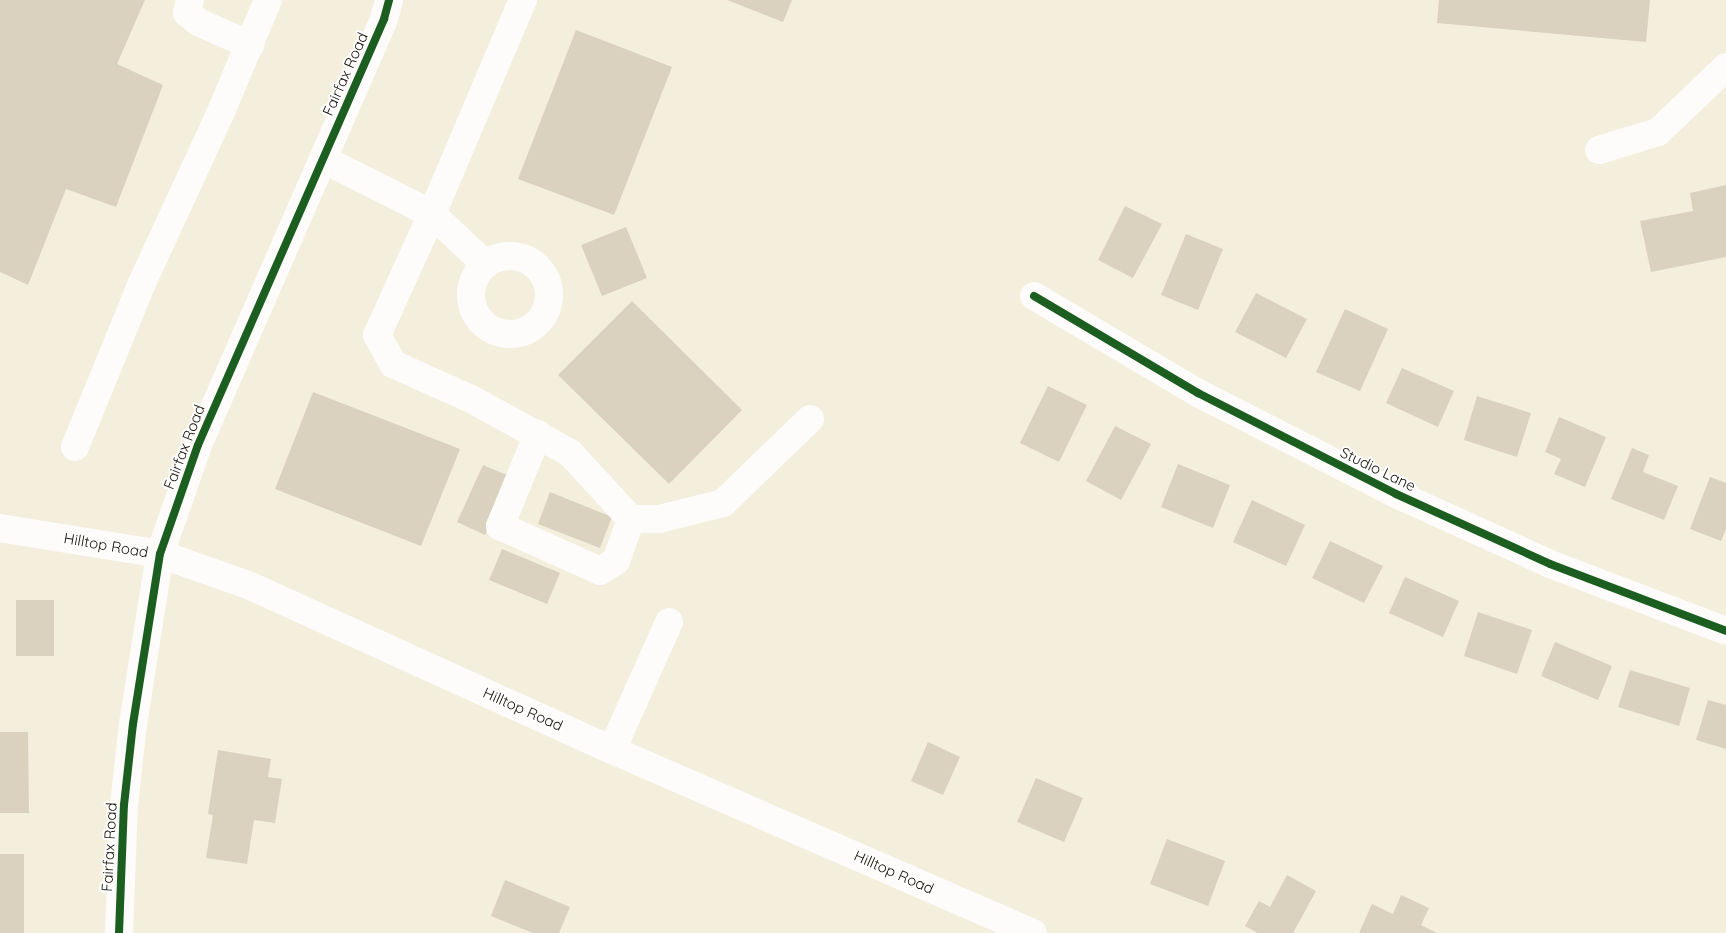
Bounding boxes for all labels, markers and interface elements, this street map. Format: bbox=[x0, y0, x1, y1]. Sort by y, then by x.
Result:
street label: Fairfax Road bbox=[319, 30, 371, 118]
street label: Fairfax Road bbox=[160, 402, 208, 492]
street label: Studio Lane bbox=[1337, 443, 1419, 495]
street label: Hilltop Road bbox=[62, 529, 150, 561]
street label: Hilltop Road bbox=[480, 683, 566, 735]
street label: Fairfax Road bbox=[98, 802, 120, 892]
street label: Hilltop Road bbox=[851, 846, 937, 898]

